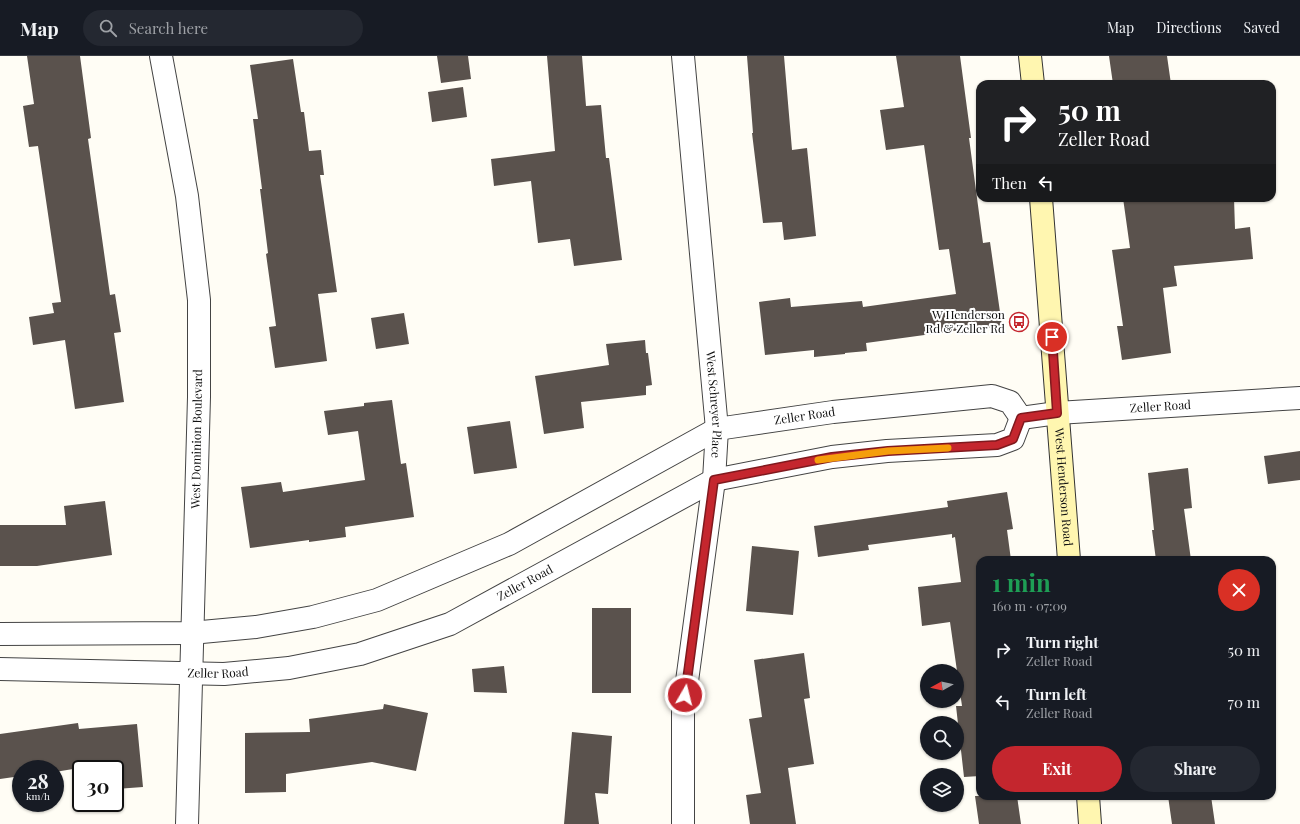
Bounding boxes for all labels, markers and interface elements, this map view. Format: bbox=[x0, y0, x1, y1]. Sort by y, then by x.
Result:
search box bbox=[83, 10, 363, 46]
text: Map bbox=[20, 15, 59, 41]
icon: search bbox=[97, 17, 119, 39]
text: Search here bbox=[129, 18, 208, 38]
text: Map bbox=[1107, 18, 1134, 37]
text: Directions bbox=[1156, 18, 1222, 37]
text: Saved bbox=[1244, 18, 1280, 37]
text: 50 m bbox=[1058, 91, 1121, 128]
icon: right bbox=[992, 96, 1044, 148]
text: Zeller Road bbox=[1058, 127, 1150, 151]
icon: left bbox=[1035, 172, 1057, 194]
text: Then bbox=[992, 173, 1027, 193]
place label: W Henderson Rd & Zeller Rd bbox=[925, 306, 1005, 336]
bus stop icon: W Henderson Rd & Zeller Rd bbox=[1008, 311, 1030, 333]
pin bbox=[1035, 320, 1069, 354]
icon: arrive bbox=[1041, 326, 1063, 348]
street label: West Schreyer Place bbox=[703, 349, 726, 459]
street label: West Dominion Boulevard bbox=[187, 369, 205, 510]
street label: Zeller Road bbox=[1129, 396, 1192, 415]
street label: Zeller Road bbox=[773, 403, 836, 428]
street label: West Henderson Road bbox=[1052, 426, 1077, 547]
street label: Zeller Road bbox=[494, 560, 555, 604]
text: 1 min bbox=[992, 566, 1051, 598]
button: close bbox=[1218, 569, 1260, 611]
text: 160 m · 07:09 bbox=[992, 597, 1067, 614]
text: Turn right bbox=[1026, 632, 1099, 652]
icon: right bbox=[992, 639, 1014, 661]
text: 50 m bbox=[1228, 640, 1260, 660]
text: Zeller Road bbox=[1026, 652, 1092, 669]
street label: Zeller Road bbox=[187, 663, 249, 681]
north arrow bbox=[920, 664, 964, 708]
map controls bbox=[920, 664, 964, 812]
position arrow bbox=[664, 674, 706, 716]
text: Turn left bbox=[1026, 684, 1087, 704]
icon: left bbox=[992, 691, 1014, 713]
text: 70 m bbox=[1228, 692, 1260, 712]
text: Zeller Road bbox=[1026, 704, 1092, 721]
button: search bbox=[920, 716, 964, 760]
button: Exit bbox=[992, 746, 1122, 792]
button: Share bbox=[1130, 746, 1260, 792]
speed limit sign: 30 bbox=[72, 760, 124, 812]
text: 28 bbox=[27, 767, 49, 794]
button: layers bbox=[920, 768, 964, 812]
text: km/h bbox=[26, 789, 50, 803]

